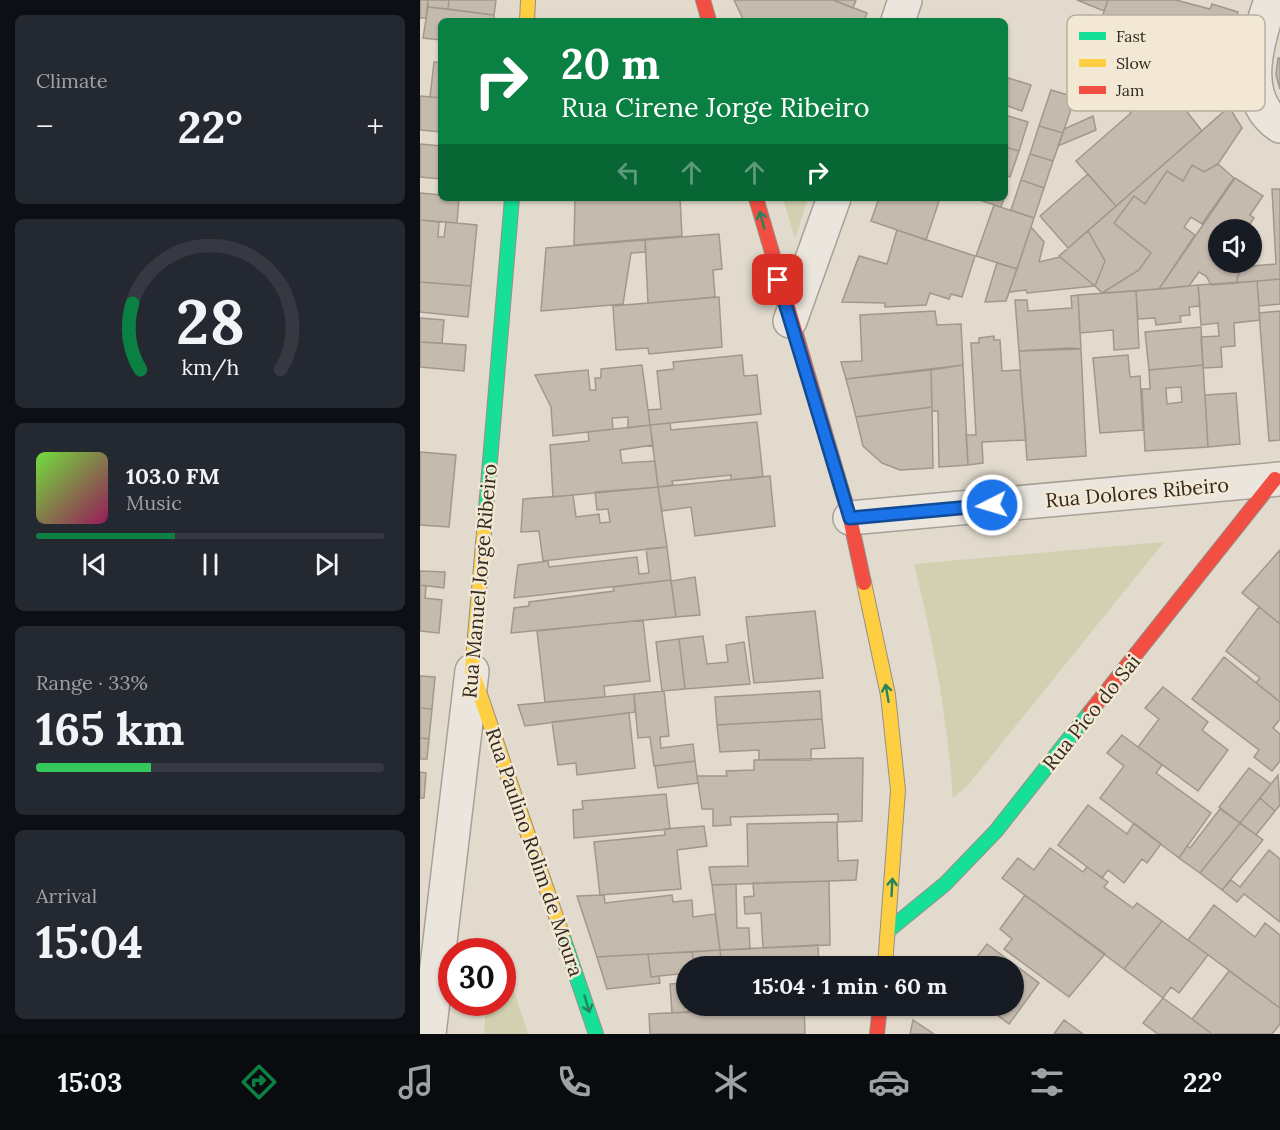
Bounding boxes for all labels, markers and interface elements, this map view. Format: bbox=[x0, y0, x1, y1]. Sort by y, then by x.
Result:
legend bbox=[1067, 15, 1265, 111]
text: Fast bbox=[1116, 26, 1147, 46]
text: 20 m bbox=[561, 37, 660, 91]
icon: right bbox=[462, 42, 540, 120]
text: Slow bbox=[1116, 53, 1152, 73]
text: Climate bbox=[36, 68, 108, 93]
text: Jam bbox=[1115, 80, 1144, 100]
text: Rua Cirene Jorge Ribeiro bbox=[561, 90, 869, 124]
text: 22° bbox=[177, 98, 243, 155]
text: − bbox=[36, 105, 54, 147]
text: + bbox=[366, 105, 384, 147]
icon: left bbox=[612, 156, 645, 189]
icon: ahead bbox=[675, 156, 708, 189]
icon: ahead bbox=[738, 156, 771, 189]
icon: right bbox=[801, 156, 834, 189]
one-way arrow bbox=[756, 211, 768, 230]
map controls bbox=[1208, 219, 1262, 273]
button: sound bbox=[1208, 219, 1262, 273]
pin bbox=[752, 254, 803, 305]
icon: arrive bbox=[761, 263, 794, 296]
text: 28 bbox=[176, 281, 244, 361]
text: km/h bbox=[181, 354, 239, 382]
text: 103.0 FM bbox=[126, 462, 220, 490]
street label: Rua Manuel Jorge Ribeiro bbox=[456, 463, 502, 699]
street label: Rua Dolores Ribeiro bbox=[1044, 472, 1230, 512]
position arrow bbox=[960, 473, 1024, 537]
text: Music bbox=[126, 490, 182, 515]
icon: previous bbox=[78, 548, 111, 581]
icon: pause bbox=[194, 548, 227, 581]
icon: next bbox=[310, 548, 343, 581]
street label: Rua Pico do Sai bbox=[1037, 649, 1145, 775]
text: Range · 33% bbox=[36, 670, 148, 695]
one-way arrow bbox=[881, 683, 892, 703]
text: 165 km bbox=[36, 700, 184, 757]
street label: Rua Paulino Rolim de Moura bbox=[481, 724, 589, 980]
one-way arrow bbox=[887, 877, 898, 897]
text: Arrival bbox=[36, 883, 97, 908]
text: 15:04 bbox=[36, 913, 143, 970]
speed limit sign: 30 bbox=[438, 938, 516, 1016]
text: 15:04 · 1 min · 60 m bbox=[753, 972, 947, 1000]
one-way arrow bbox=[582, 994, 593, 1013]
icon: directions bbox=[238, 1061, 280, 1103]
icon: music bbox=[395, 1061, 437, 1103]
icon: phone bbox=[553, 1061, 595, 1103]
icon: climate bbox=[710, 1061, 752, 1103]
icon: car bbox=[868, 1061, 910, 1103]
icon: filters bbox=[1026, 1061, 1068, 1103]
text: 15:03 bbox=[58, 1065, 122, 1099]
text: 22° bbox=[1183, 1065, 1222, 1099]

